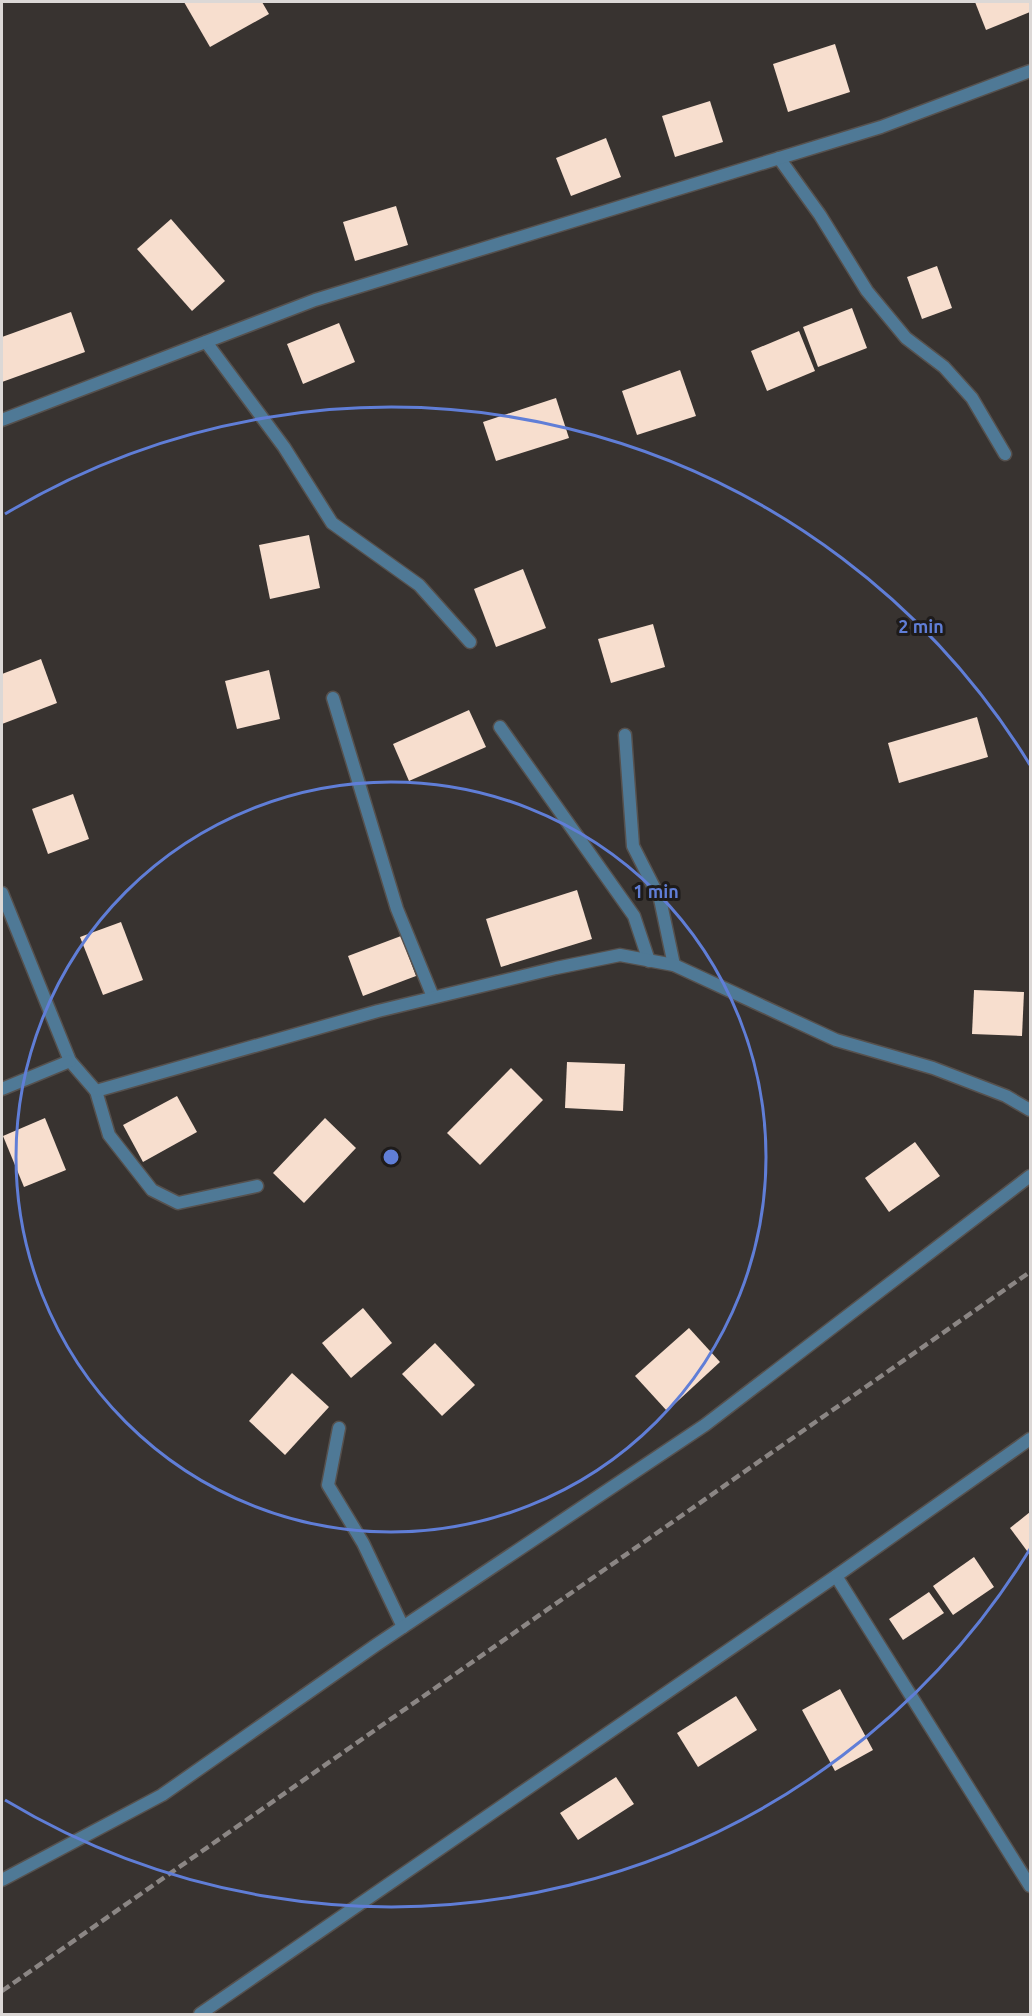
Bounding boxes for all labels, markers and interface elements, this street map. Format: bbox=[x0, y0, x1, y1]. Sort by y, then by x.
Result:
text: 2 min bbox=[898, 616, 944, 636]
text: 1 min bbox=[633, 881, 679, 901]
centre of rings bbox=[381, 1147, 401, 1167]

